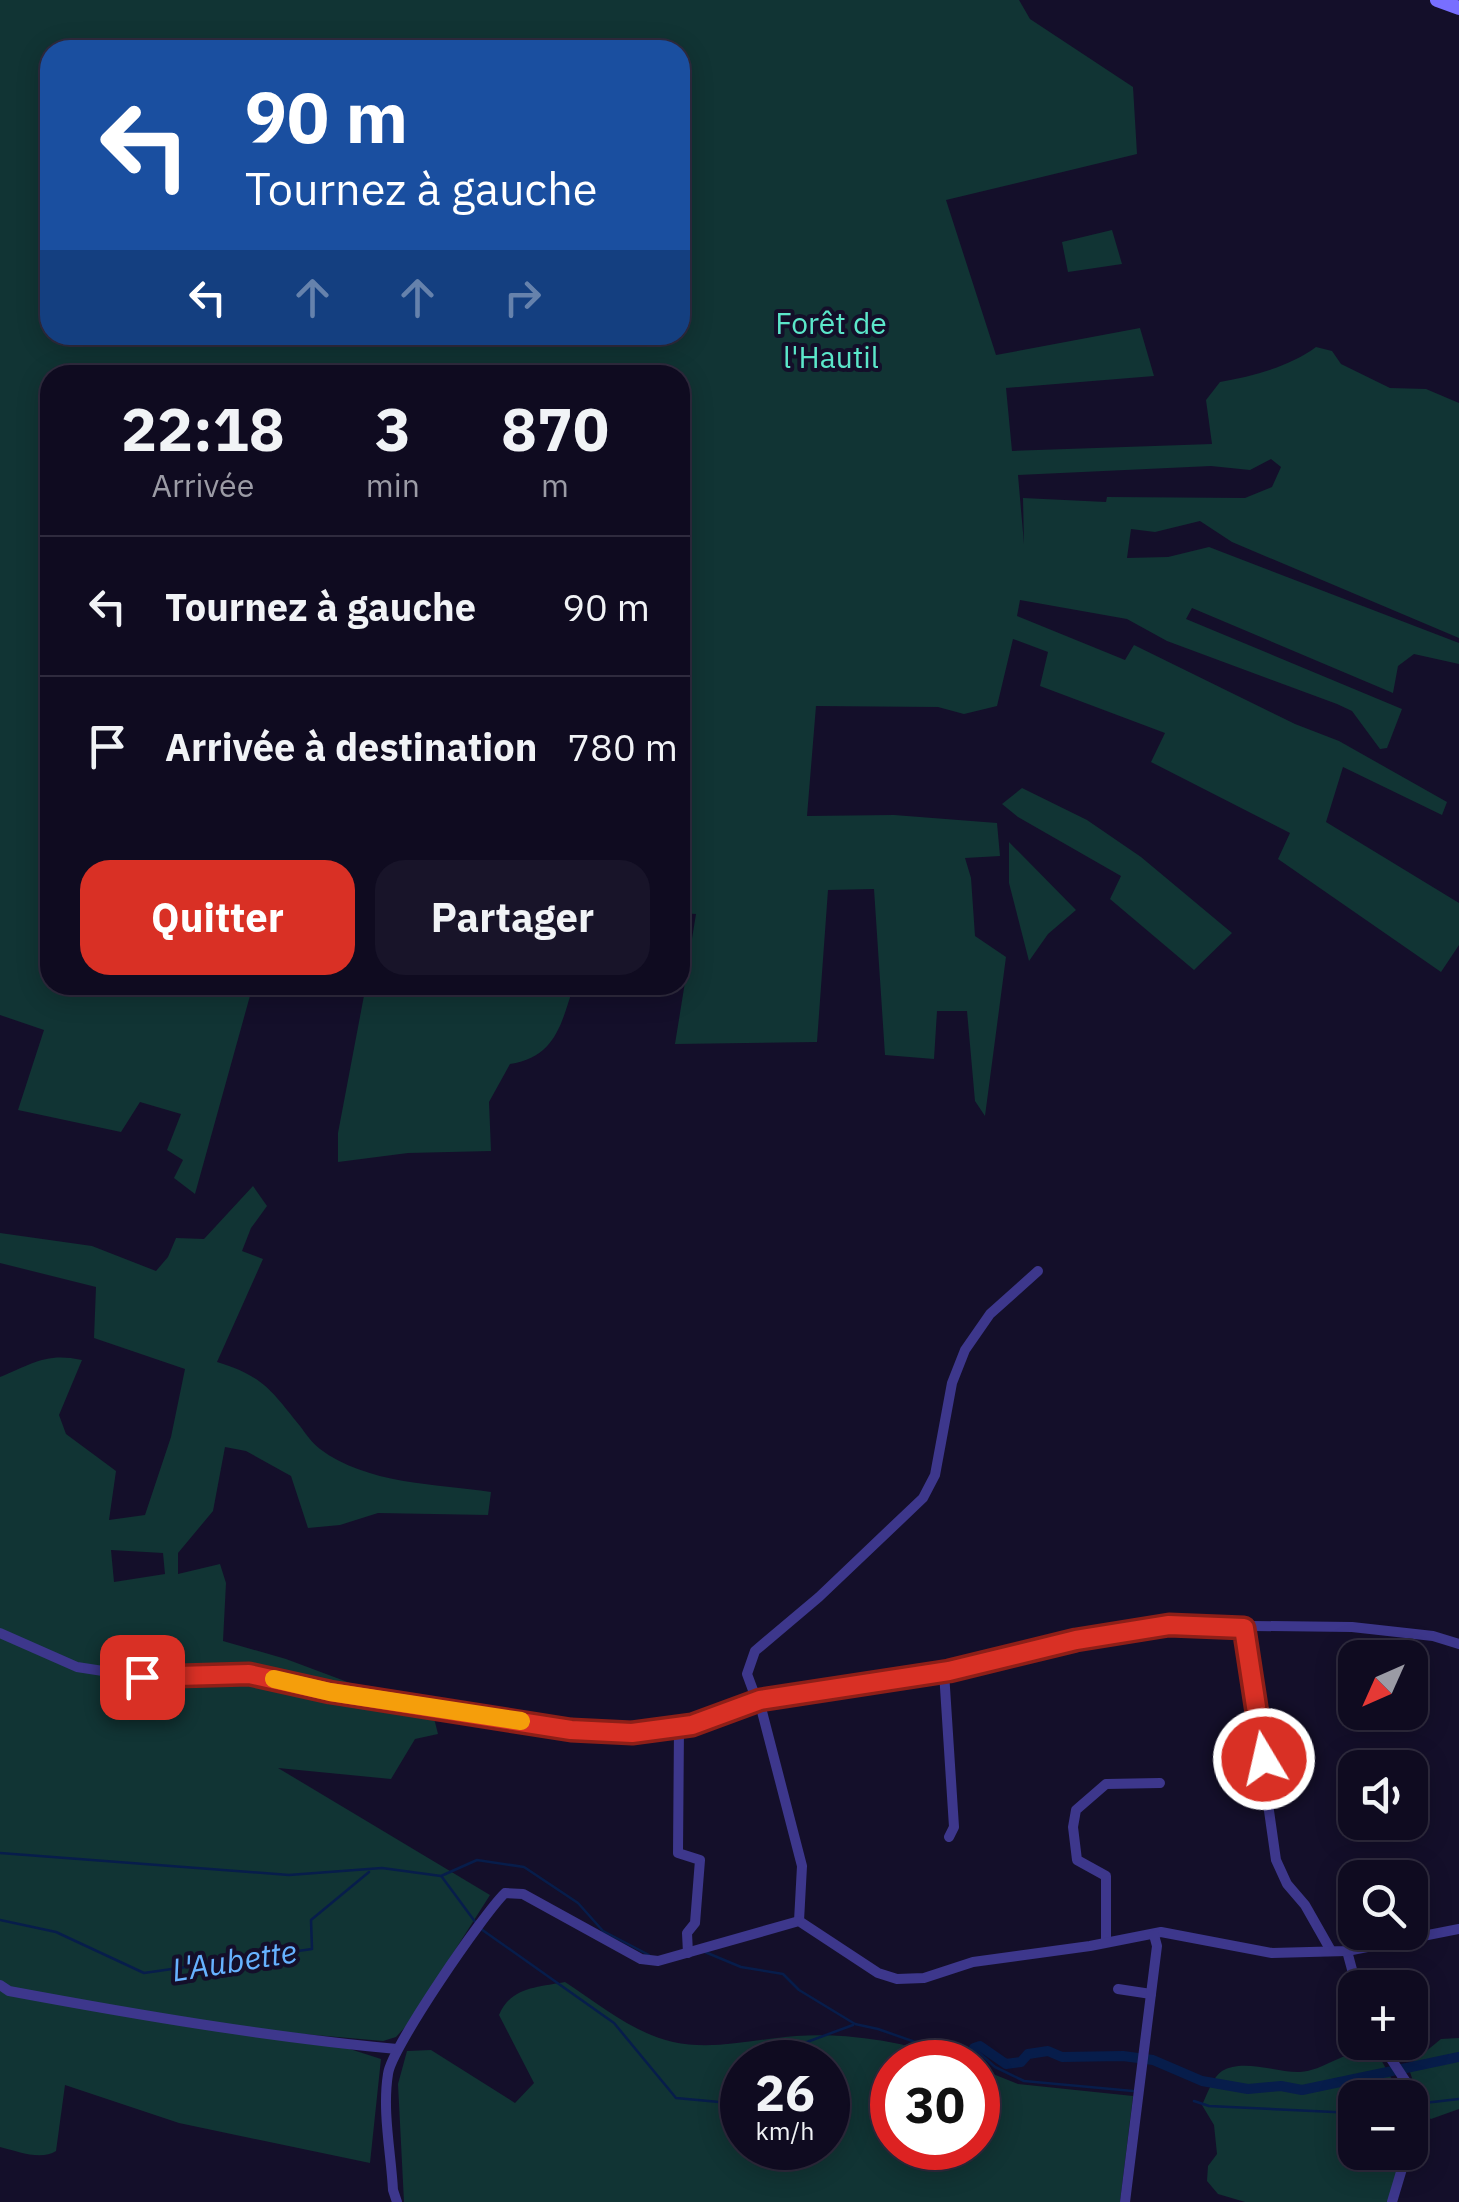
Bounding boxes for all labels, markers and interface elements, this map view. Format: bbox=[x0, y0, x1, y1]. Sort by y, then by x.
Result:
text: 90 m bbox=[245, 71, 408, 162]
icon: left bbox=[80, 80, 210, 210]
text: Tournez à gauche bbox=[245, 159, 597, 217]
icon: left bbox=[180, 270, 235, 325]
icon: ahead bbox=[285, 270, 340, 325]
icon: ahead bbox=[390, 270, 445, 325]
icon: right bbox=[495, 270, 550, 325]
park label: Forêt de l'Hautil bbox=[775, 303, 887, 376]
text: 22:18 bbox=[121, 389, 285, 468]
text: 3 bbox=[375, 389, 411, 468]
text: 870 bbox=[501, 389, 609, 468]
text: Arrivée bbox=[152, 464, 254, 506]
text: min bbox=[366, 464, 420, 506]
text: m bbox=[541, 464, 569, 506]
icon: left bbox=[80, 579, 135, 634]
text: Tournez à gauche bbox=[165, 582, 476, 631]
text: 90 m bbox=[562, 582, 650, 631]
icon: arrive bbox=[80, 719, 135, 774]
text: Arrivée à destination bbox=[165, 722, 537, 771]
text: 780 m bbox=[567, 722, 678, 771]
button: Quitter bbox=[80, 860, 355, 975]
button: Partager bbox=[375, 860, 650, 975]
pin bbox=[100, 1635, 185, 1720]
north arrow bbox=[1338, 1640, 1428, 1730]
map controls bbox=[1338, 1640, 1428, 2170]
icon: arrive bbox=[115, 1650, 170, 1705]
position arrow bbox=[1212, 1707, 1316, 1811]
button: sound bbox=[1338, 1750, 1428, 1840]
button: search bbox=[1338, 1860, 1428, 1950]
water label: L'Aubette bbox=[169, 1929, 299, 1991]
button: + bbox=[1338, 1970, 1428, 2060]
speed limit sign: 30 bbox=[870, 2040, 1000, 2170]
text: 26 bbox=[755, 2060, 815, 2125]
button: − bbox=[1338, 2080, 1428, 2170]
text: km/h bbox=[756, 2114, 814, 2147]

